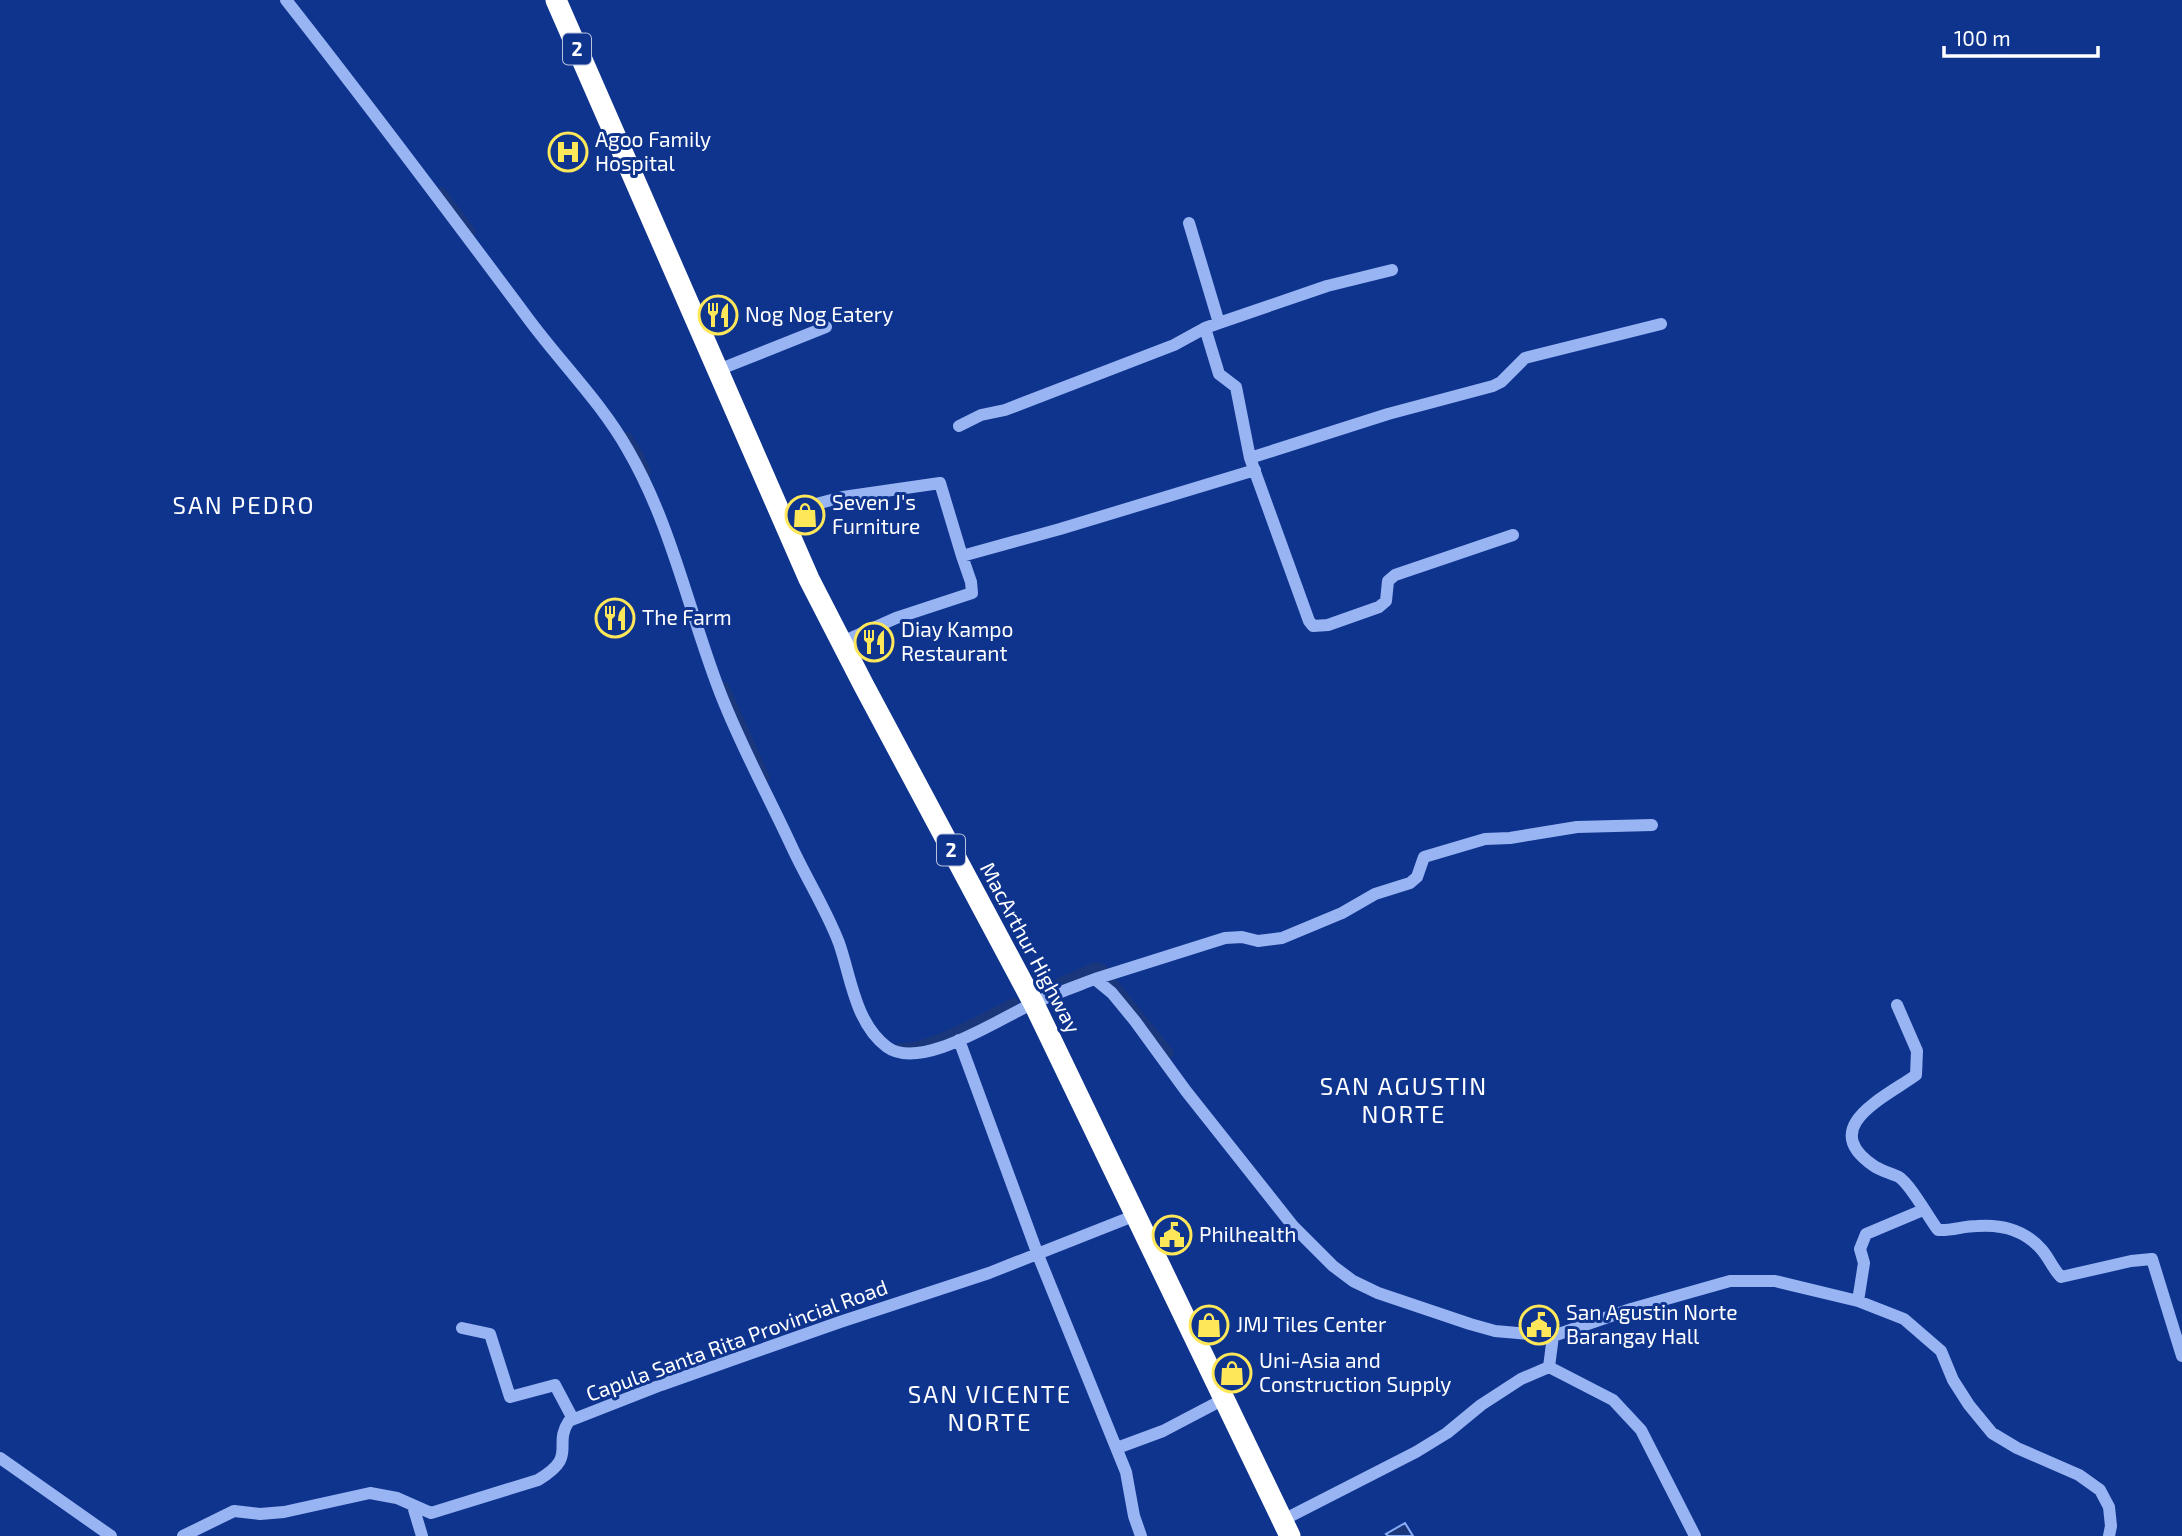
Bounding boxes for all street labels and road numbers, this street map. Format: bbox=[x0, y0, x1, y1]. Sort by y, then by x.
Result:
road number: 2 bbox=[563, 34, 591, 64]
road number: 2 bbox=[937, 834, 965, 866]
street label: MacArthur Highway bbox=[976, 858, 1087, 1037]
street label: Capula Santa Rita Provincial Road bbox=[582, 1273, 891, 1406]

